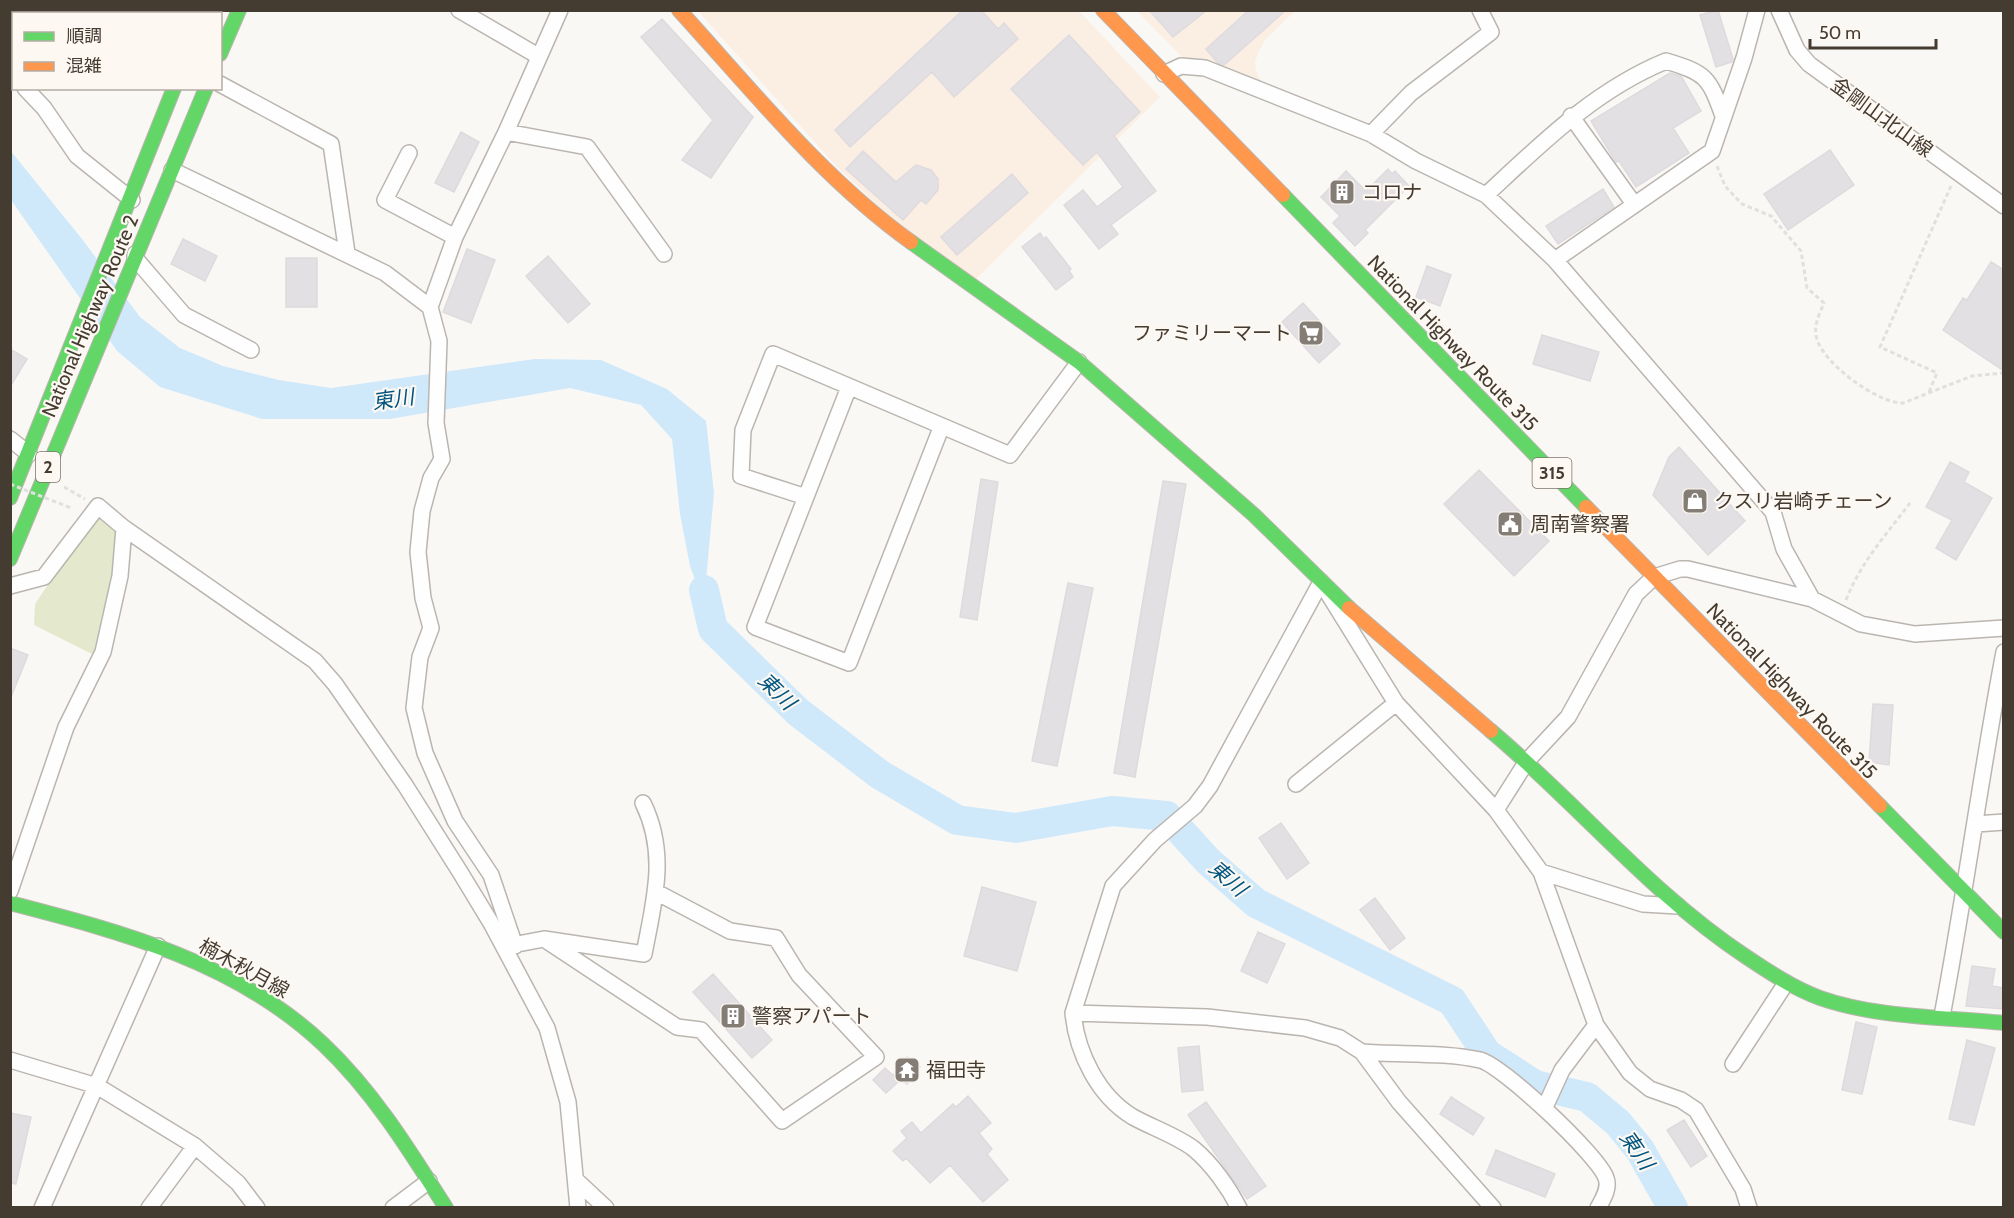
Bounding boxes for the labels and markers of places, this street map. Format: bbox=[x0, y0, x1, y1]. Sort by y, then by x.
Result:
building icon: コロナ bbox=[1327, 177, 1357, 207]
place label: コロナ bbox=[1362, 180, 1422, 204]
supermarket icon: ファミリーマート bbox=[1296, 318, 1326, 348]
place label: ファミリーマート bbox=[1132, 321, 1292, 345]
shop icon: クスリ岩崎チェーン bbox=[1680, 486, 1710, 516]
place label: クスリ岩崎チェーン bbox=[1714, 489, 1892, 513]
public building icon: 周南警察署 bbox=[1495, 509, 1525, 539]
place label: 周南警察署 bbox=[1530, 512, 1630, 536]
building icon: 警察アパート bbox=[718, 1001, 748, 1031]
place label: 警察アパート bbox=[752, 1004, 872, 1028]
temple icon: 福田寺 bbox=[892, 1055, 922, 1085]
place label: 福田寺 bbox=[926, 1058, 986, 1082]

